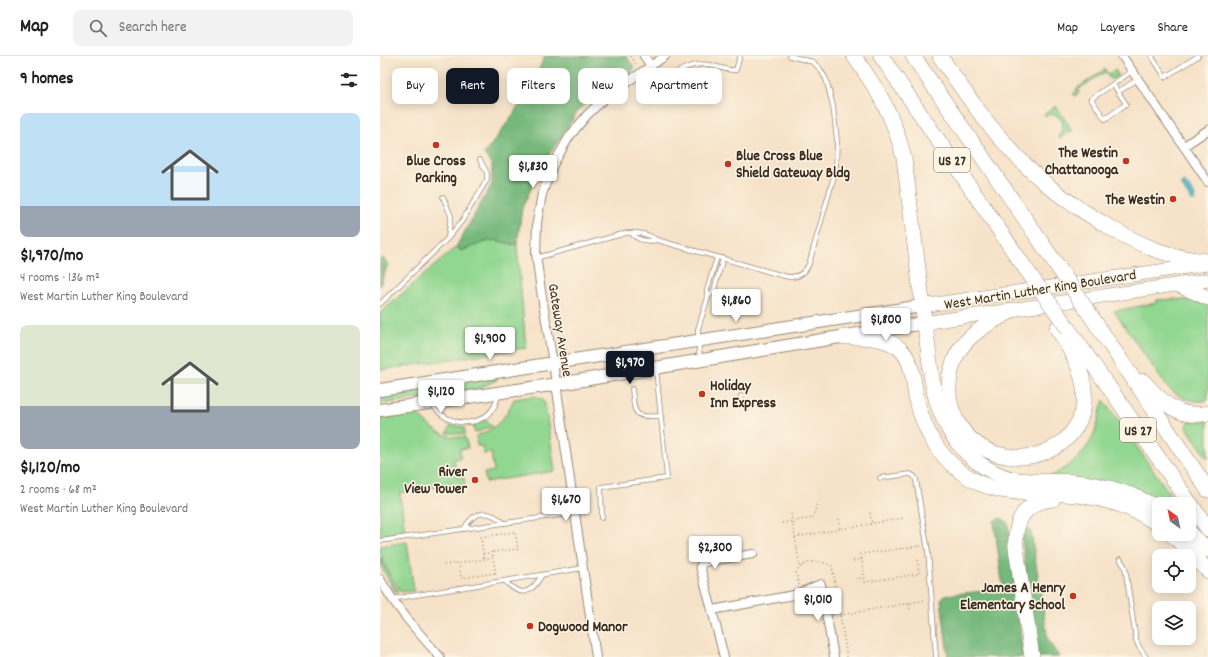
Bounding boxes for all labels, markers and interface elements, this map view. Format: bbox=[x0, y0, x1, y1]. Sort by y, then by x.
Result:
search box bbox=[73, 10, 353, 46]
text: Map bbox=[20, 14, 49, 41]
icon: search bbox=[87, 17, 109, 39]
text: Search here bbox=[119, 17, 187, 39]
text: Map bbox=[1057, 18, 1078, 38]
text: Layers bbox=[1100, 18, 1135, 38]
text: Share bbox=[1157, 18, 1188, 38]
text: 9 homes bbox=[20, 68, 73, 92]
chip: Buy bbox=[392, 68, 438, 104]
chip: Rent bbox=[446, 68, 499, 104]
chip: Filters bbox=[507, 68, 570, 104]
chip: New bbox=[578, 68, 628, 104]
chip: Apartment bbox=[636, 68, 722, 104]
icon: filters bbox=[338, 69, 360, 91]
icon: home bbox=[154, 139, 226, 211]
marker: Blue Cross Parking bbox=[431, 140, 441, 150]
place label: The Westin Chattanooga bbox=[1045, 143, 1119, 182]
place label: Blue Cross Blue Shield Gateway Bldg bbox=[736, 146, 851, 185]
road number: US 27 bbox=[934, 148, 970, 172]
place label: Blue Cross Parking bbox=[406, 151, 466, 190]
pin: $1,830 bbox=[500, 155, 566, 189]
marker: The Westin Chattanooga bbox=[1121, 156, 1131, 166]
text: $1,830 bbox=[518, 158, 548, 177]
marker: Blue Cross Blue Shield Gateway Bldg bbox=[723, 159, 733, 169]
place label: The Westin bbox=[1105, 190, 1165, 212]
marker: The Westin bbox=[1168, 194, 1178, 204]
text: $1,970/mo bbox=[20, 245, 83, 269]
street label: West Martin Luther King Boulevard bbox=[943, 265, 1138, 317]
text: 4 rooms · 136 m² bbox=[20, 269, 100, 288]
street label: Gateway Avenue bbox=[541, 282, 577, 379]
text: West Martin Luther King Boulevard bbox=[20, 288, 188, 307]
pin: $1,860 bbox=[703, 289, 769, 323]
text: $1,860 bbox=[721, 292, 751, 311]
pin: $1,800 bbox=[853, 308, 919, 342]
text: $1,800 bbox=[870, 311, 902, 330]
pin: $1,900 bbox=[457, 327, 523, 361]
text: $1,900 bbox=[474, 330, 506, 349]
icon: home bbox=[154, 351, 226, 423]
pin: $1,970 bbox=[597, 351, 663, 385]
text: $1,970 bbox=[615, 354, 645, 373]
place label: Holiday Inn Express bbox=[710, 376, 776, 415]
pin: $1,120 bbox=[408, 380, 474, 414]
text: $1,120 bbox=[427, 383, 455, 402]
marker: Holiday Inn Express bbox=[697, 389, 707, 399]
road number: US 27 bbox=[1120, 418, 1156, 442]
text: $1,120/mo bbox=[20, 457, 80, 481]
place label: River View Tower bbox=[404, 462, 467, 501]
marker: River View Tower bbox=[470, 475, 480, 485]
text: 2 rooms · 68 m² bbox=[20, 481, 97, 500]
pin: $1,670 bbox=[533, 488, 599, 522]
text: $1,670 bbox=[551, 491, 581, 510]
north arrow bbox=[1152, 497, 1196, 541]
map controls bbox=[1152, 497, 1196, 645]
text: West Martin Luther King Boulevard bbox=[20, 500, 188, 519]
pin: $2,300 bbox=[682, 536, 748, 570]
text: $2,300 bbox=[698, 539, 732, 558]
button: locate bbox=[1152, 549, 1196, 593]
place label: James A Henry Elementary School bbox=[960, 578, 1066, 617]
pin: $1,010 bbox=[785, 588, 851, 622]
text: $1,010 bbox=[804, 591, 832, 610]
marker: James A Henry Elementary School bbox=[1068, 591, 1078, 601]
button: layers bbox=[1152, 601, 1196, 645]
place label: Dogwood Manor bbox=[538, 617, 628, 639]
marker: Dogwood Manor bbox=[525, 621, 535, 631]

